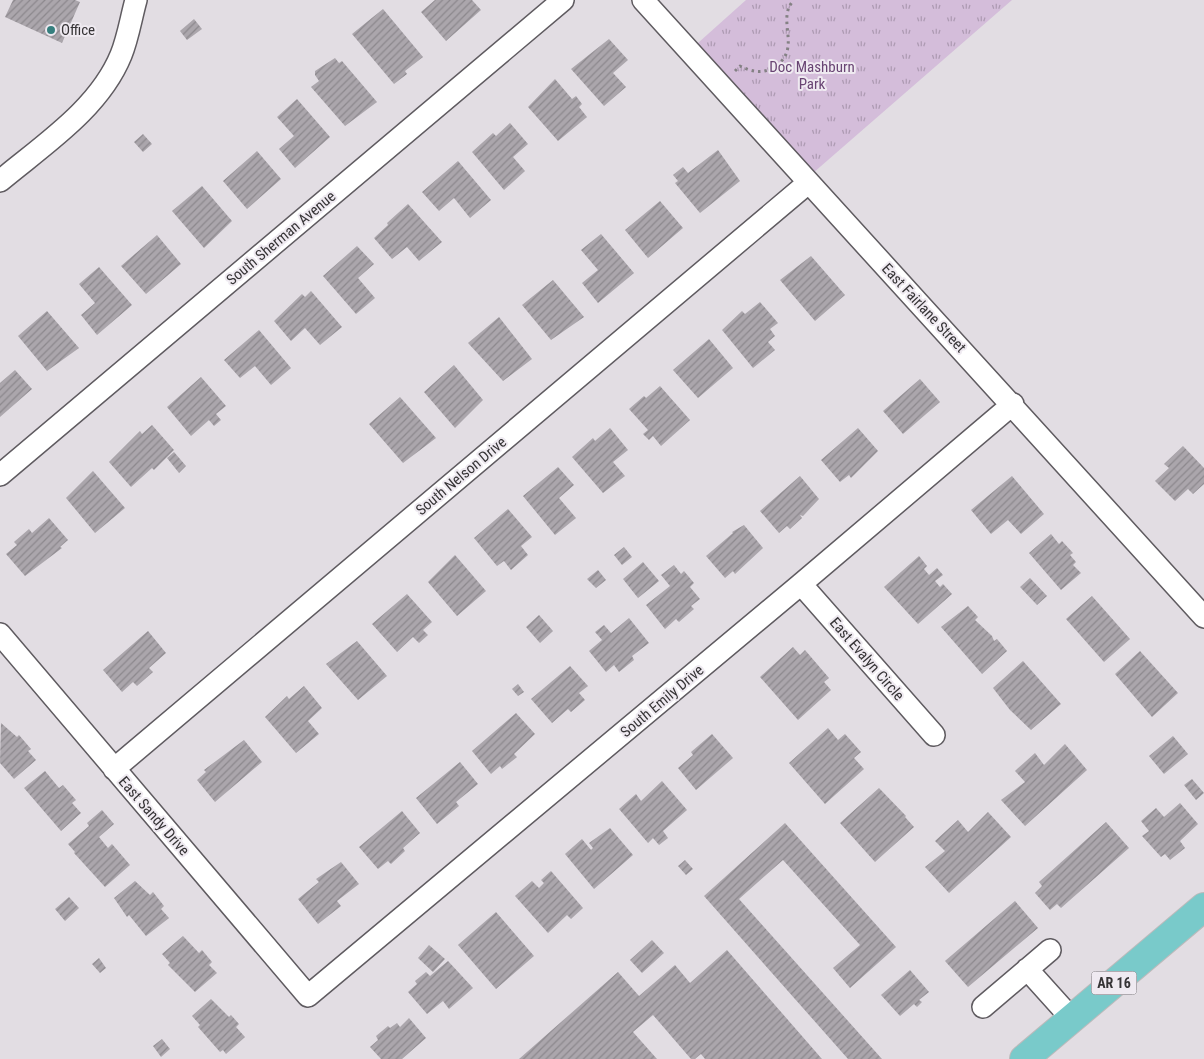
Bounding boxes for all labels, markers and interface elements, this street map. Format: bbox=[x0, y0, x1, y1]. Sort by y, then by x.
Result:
place label: Office bbox=[61, 21, 95, 39]
marker: Office bbox=[45, 24, 57, 36]
park label: Doc Mashburn Park bbox=[769, 58, 855, 93]
street label: South Sherman Avenue bbox=[223, 187, 339, 289]
street label: East Fairlane Street bbox=[878, 260, 970, 356]
street label: South Nelson Drive bbox=[412, 433, 510, 519]
street label: East Evalyn Circle bbox=[826, 614, 908, 704]
street label: South Emily Drive bbox=[617, 661, 707, 741]
street label: East Sandy Drive bbox=[115, 773, 193, 859]
road number: AR 16 bbox=[1092, 971, 1136, 994]

